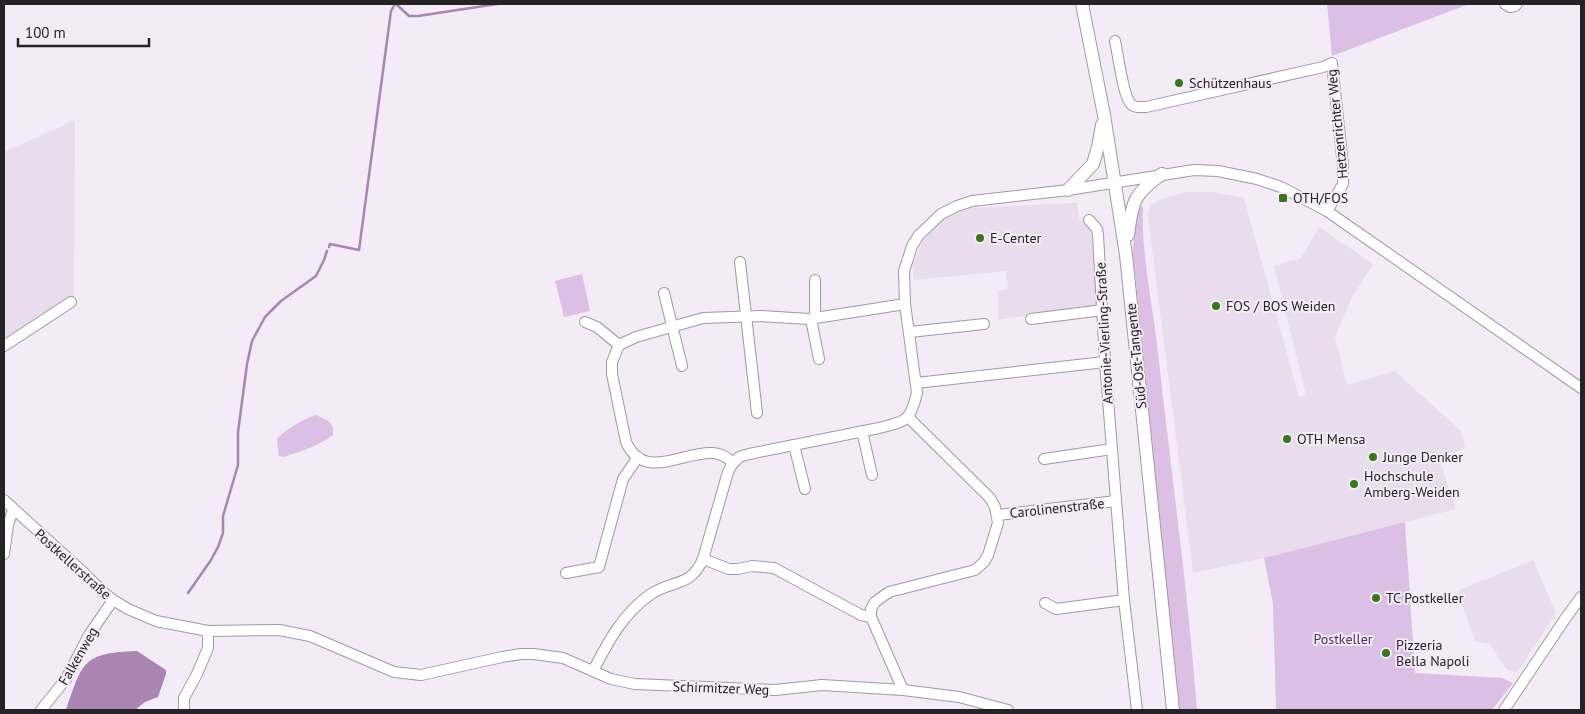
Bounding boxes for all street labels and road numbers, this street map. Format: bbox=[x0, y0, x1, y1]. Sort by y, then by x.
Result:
street label: Hetzenrichter Weg bbox=[1322, 68, 1352, 180]
street label: Antonie-Vierling-Straße bbox=[1091, 262, 1117, 404]
street label: Süd-Ost-Tangente bbox=[1122, 302, 1150, 410]
street label: Carolinenstraße bbox=[1009, 494, 1105, 522]
street label: Postkellerstraße bbox=[31, 525, 115, 603]
street label: Falkenweg bbox=[54, 624, 102, 688]
street label: Schirmitzer Weg bbox=[672, 677, 770, 699]

